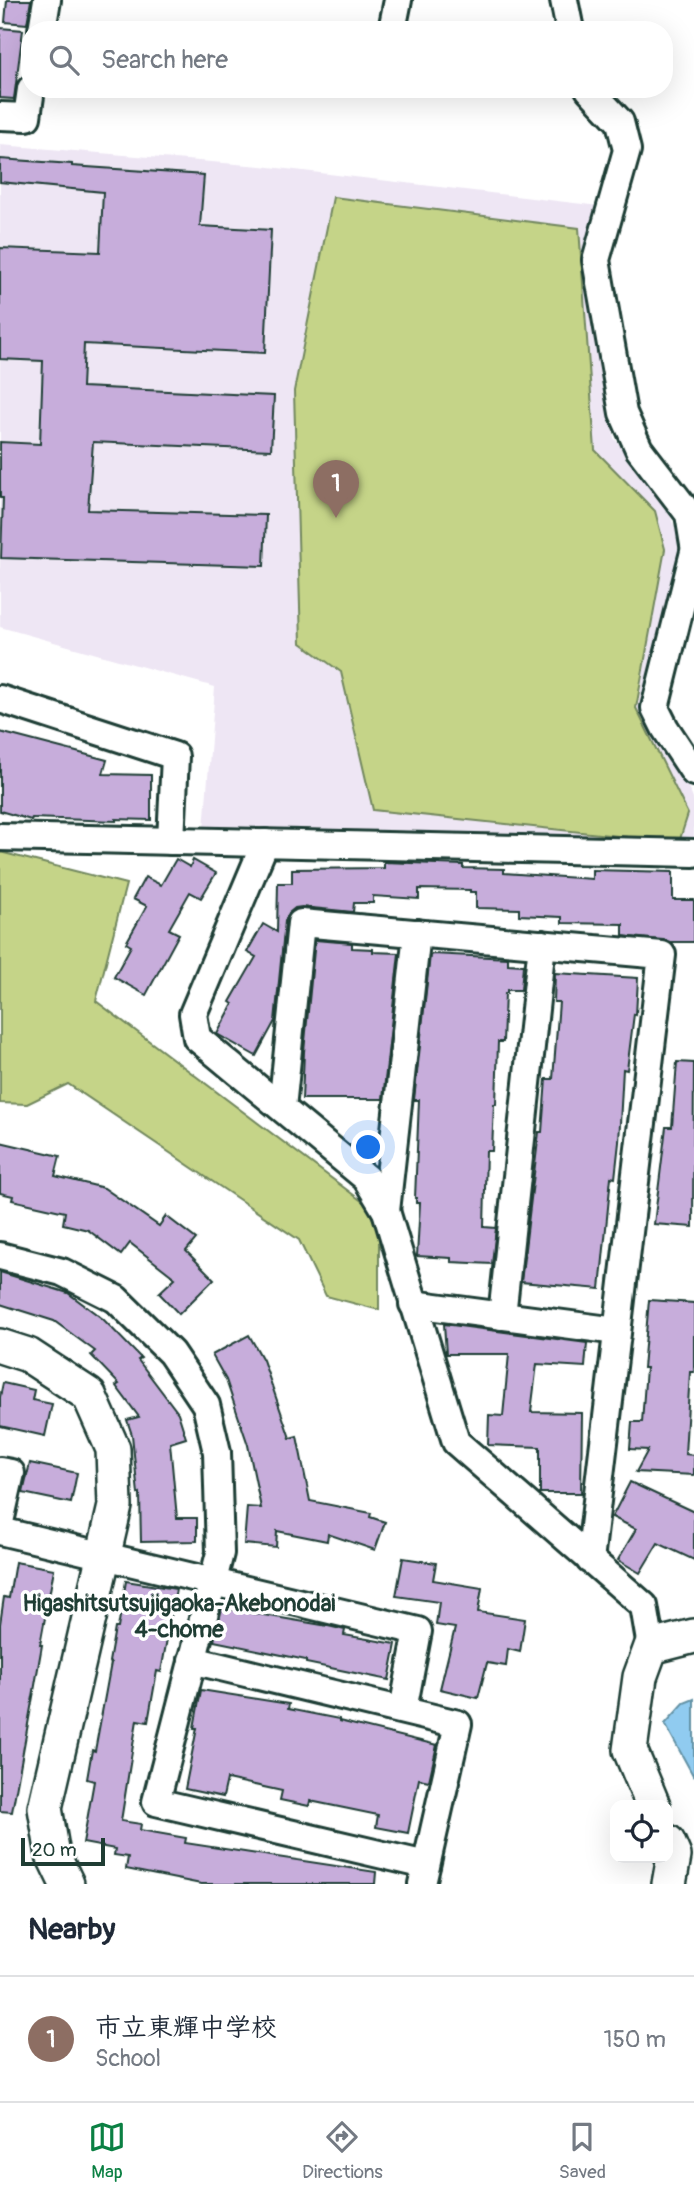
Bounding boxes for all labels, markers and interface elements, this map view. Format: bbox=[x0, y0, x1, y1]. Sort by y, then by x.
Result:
search box bbox=[21, 21, 673, 98]
icon: search bbox=[45, 41, 83, 79]
text: Search here bbox=[101, 44, 228, 76]
pin: 1 bbox=[313, 460, 359, 518]
your location bbox=[351, 1130, 385, 1164]
district label: Higashitsutsujigaoka-Akebonodai 4-chome bbox=[23, 1589, 335, 1644]
map controls bbox=[610, 1800, 673, 1863]
button: locate bbox=[610, 1800, 673, 1863]
scale bar bbox=[21, 1835, 105, 1867]
text: 20 m bbox=[32, 1838, 77, 1862]
text: Nearby bbox=[28, 1911, 115, 1948]
text: 市立東輝中学校 bbox=[95, 2012, 277, 2044]
text: 1 bbox=[47, 2025, 56, 2054]
text: 150 m bbox=[603, 2025, 666, 2054]
text: School bbox=[95, 2044, 161, 2073]
tab: Map bbox=[88, 2118, 126, 2184]
tab: Directions bbox=[302, 2118, 383, 2184]
tab: Saved bbox=[559, 2118, 606, 2184]

